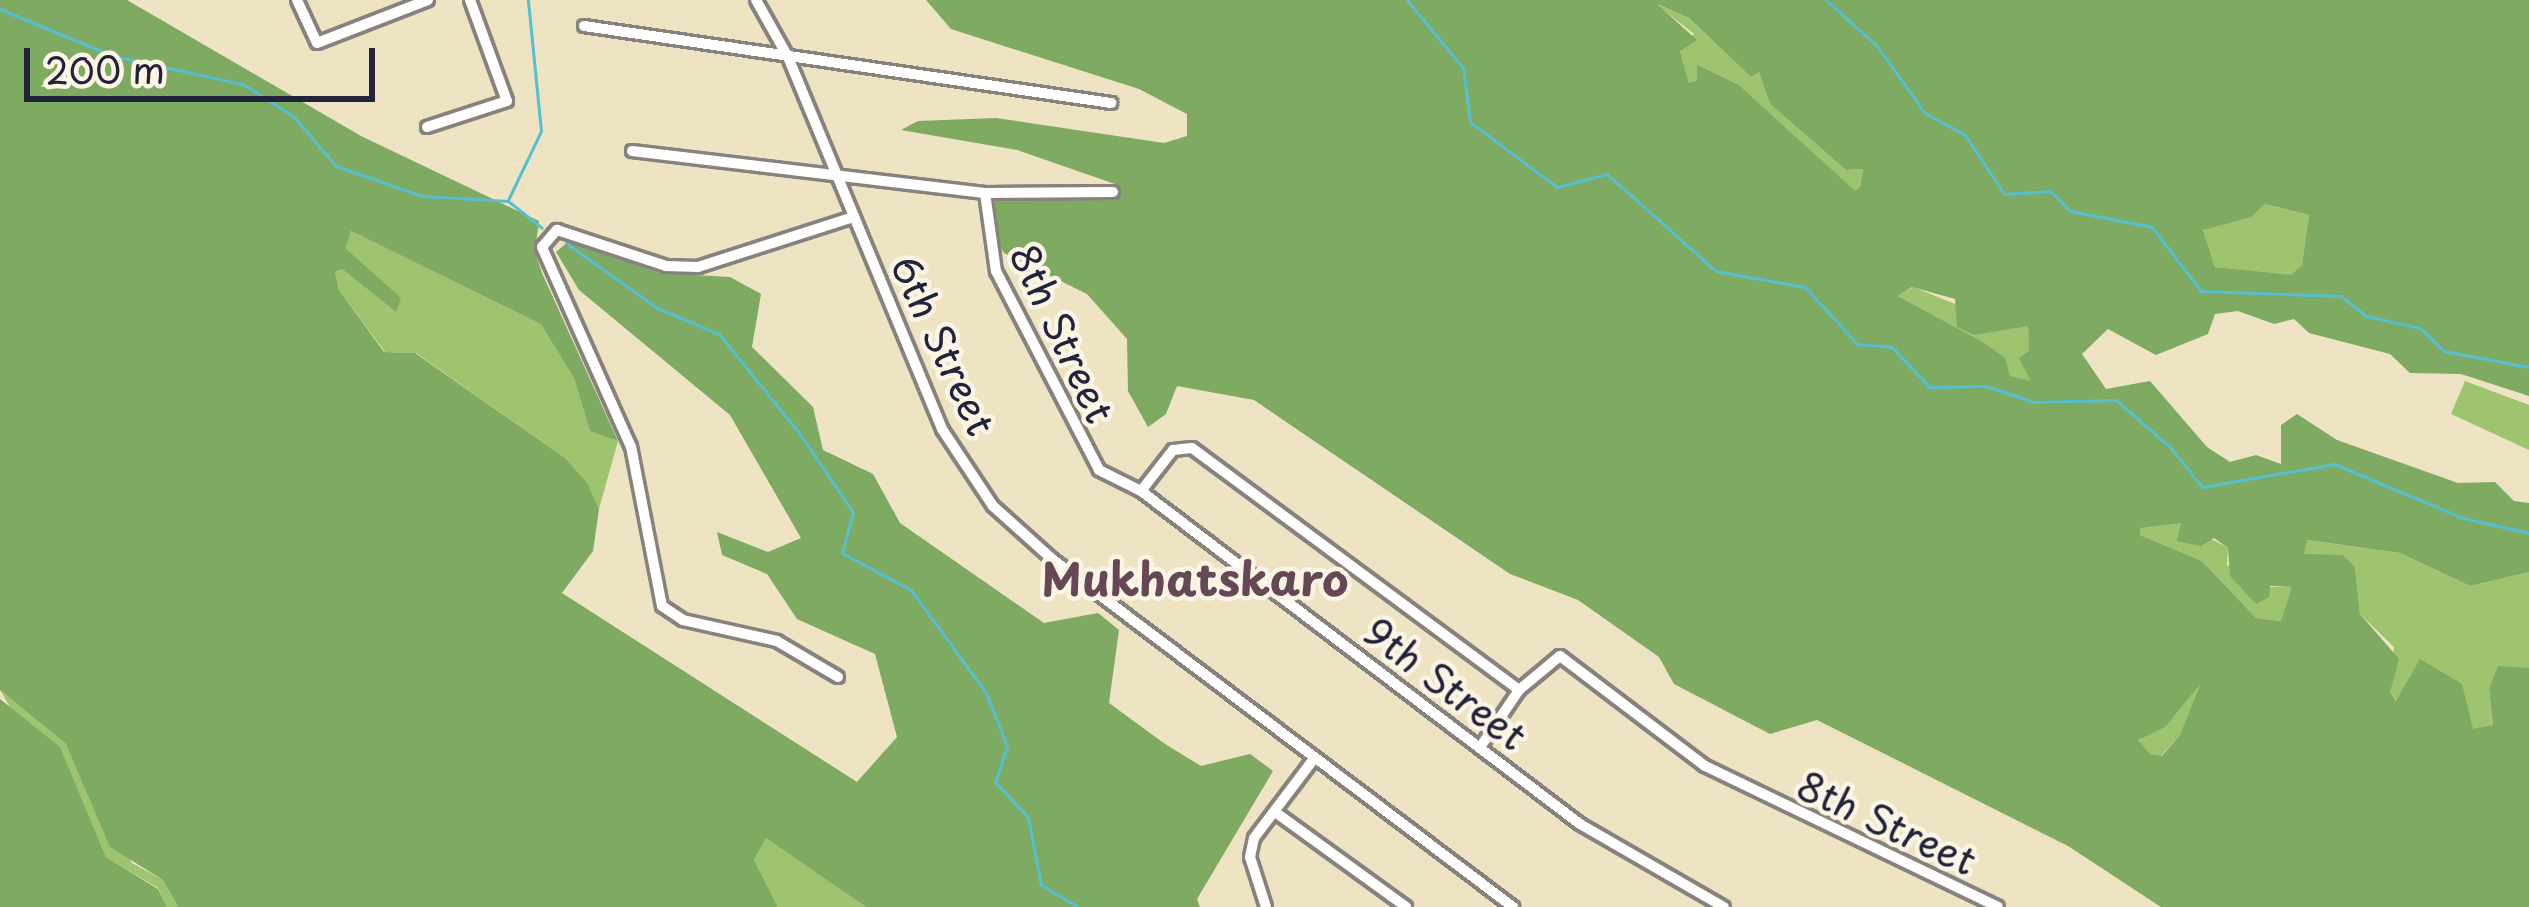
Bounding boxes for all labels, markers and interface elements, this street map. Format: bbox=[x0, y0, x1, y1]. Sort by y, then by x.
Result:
scale bar bbox=[30, 24, 381, 98]
text: 200 m bbox=[45, 42, 165, 96]
street label: 8th Street bbox=[1001, 236, 1125, 430]
street label: 6th Street bbox=[881, 246, 1007, 444]
district label: Mukhatskaro bbox=[1042, 551, 1348, 605]
street label: 9th Street bbox=[1356, 607, 1536, 759]
street label: 8th Street bbox=[1790, 760, 1984, 884]

